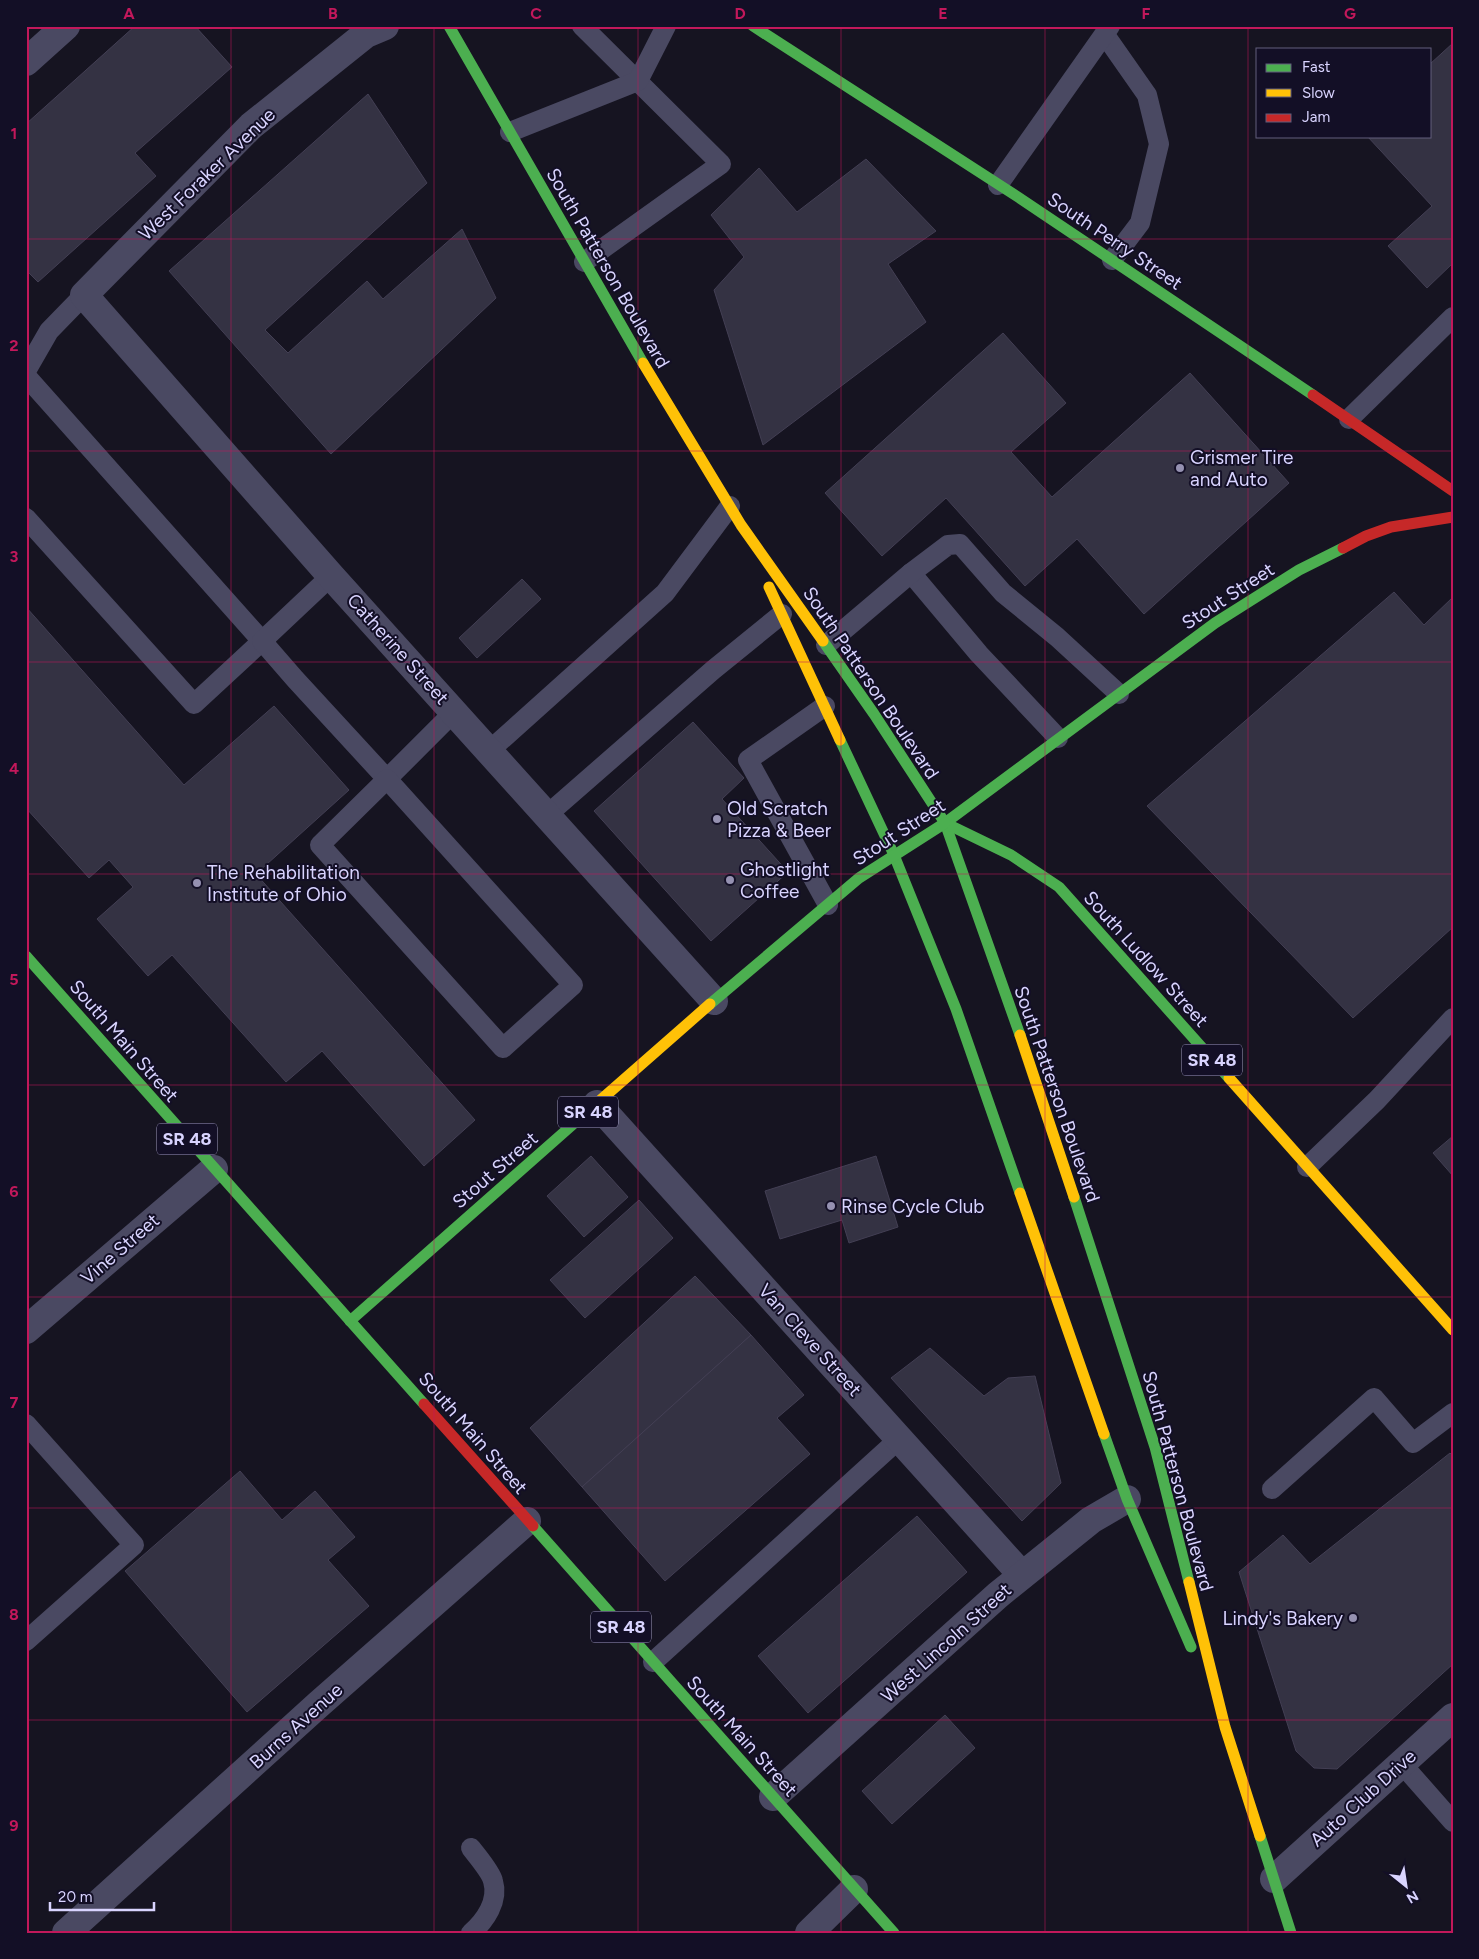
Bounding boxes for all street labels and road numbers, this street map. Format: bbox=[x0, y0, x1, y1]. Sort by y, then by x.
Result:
street label: West Foraker Avenue bbox=[134, 103, 280, 245]
street label: South Patterson Boulevard bbox=[541, 164, 675, 372]
street label: South Perry Street bbox=[1043, 187, 1187, 295]
street label: Stout Street bbox=[1177, 558, 1279, 634]
street label: South Patterson Boulevard bbox=[798, 582, 944, 784]
street label: Catherine Street bbox=[342, 589, 454, 709]
street label: Stout Street bbox=[848, 794, 950, 870]
street label: South Ludlow Street bbox=[1079, 886, 1213, 1032]
street label: South Main Street bbox=[65, 975, 183, 1107]
street label: South Patterson Boulevard bbox=[1009, 983, 1105, 1205]
road number: SR 48 bbox=[1182, 1044, 1242, 1076]
road number: SR 48 bbox=[558, 1096, 618, 1128]
road number: SR 48 bbox=[157, 1124, 217, 1154]
street label: Stout Street bbox=[448, 1127, 542, 1213]
street label: Vine Street bbox=[76, 1209, 164, 1289]
street label: Van Cleve Street bbox=[754, 1279, 866, 1401]
street label: South Main Street bbox=[414, 1367, 532, 1499]
street label: South Patterson Boulevard bbox=[1138, 1368, 1218, 1594]
street label: West Lincoln Street bbox=[876, 1578, 1016, 1708]
road number: SR 48 bbox=[591, 1611, 651, 1642]
street label: South Main Street bbox=[682, 1671, 802, 1801]
street label: Burns Avenue bbox=[245, 1678, 347, 1774]
street label: Auto Club Drive bbox=[1305, 1744, 1421, 1852]

